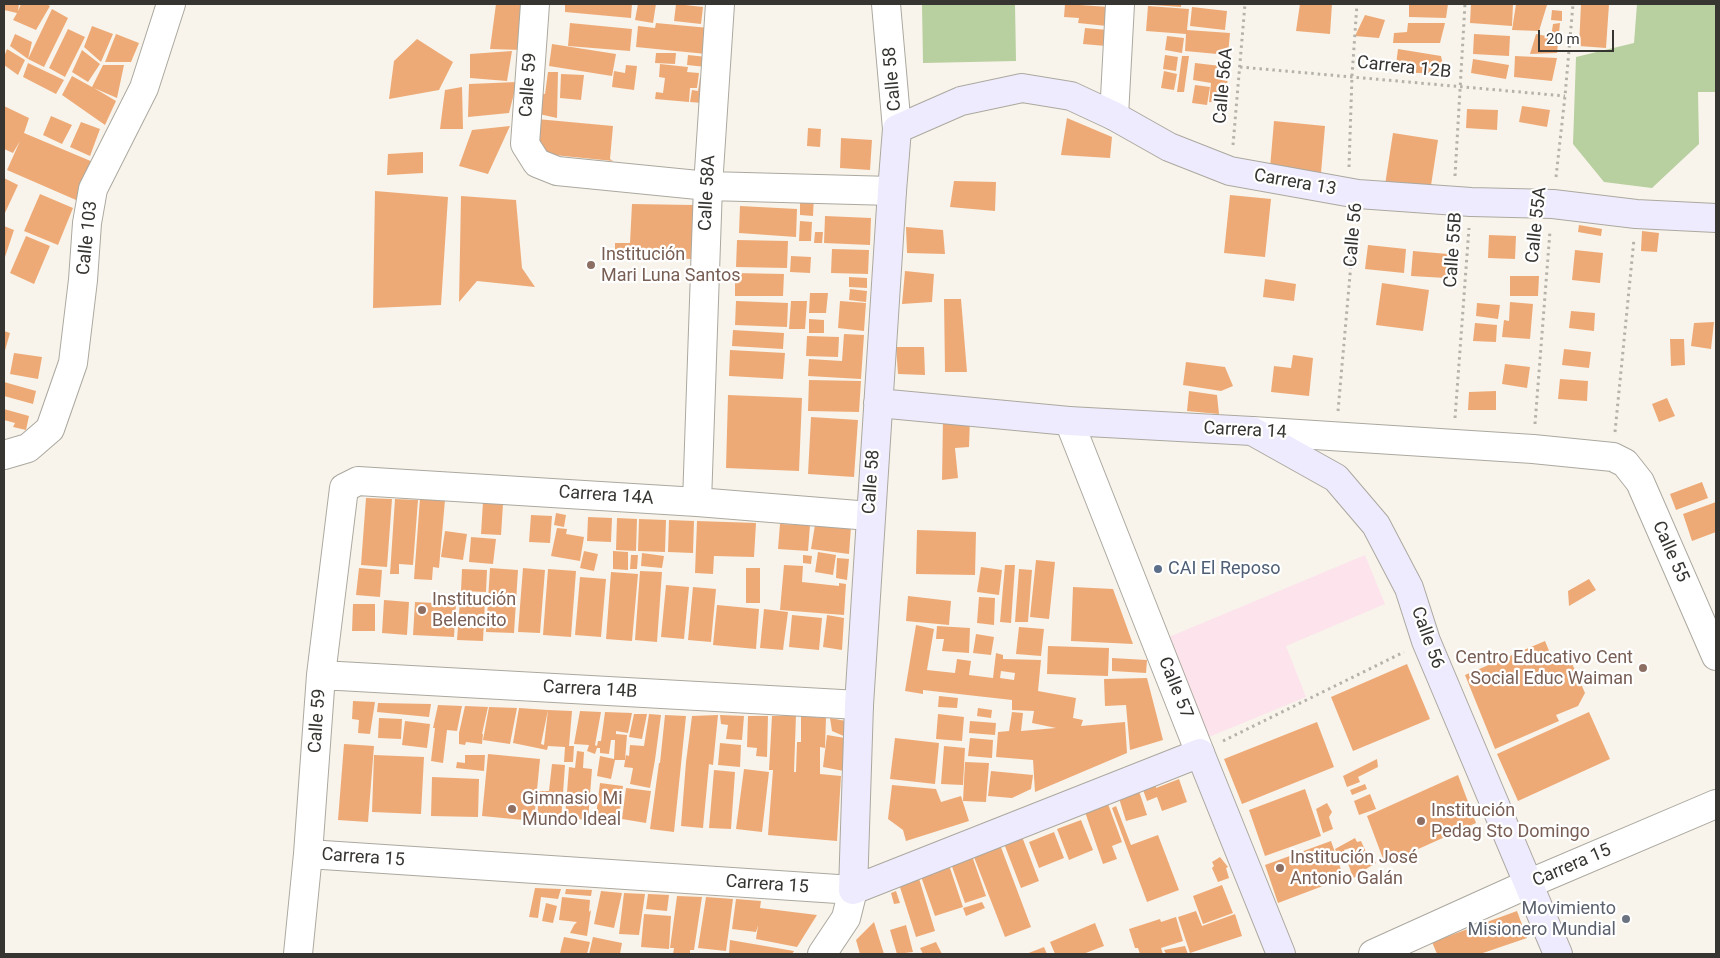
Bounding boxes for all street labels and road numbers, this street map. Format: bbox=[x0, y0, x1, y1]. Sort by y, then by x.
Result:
street label: Calle 58 bbox=[879, 46, 907, 112]
street label: Calle 56A bbox=[1210, 47, 1238, 125]
street label: Calle 59 bbox=[516, 52, 542, 118]
street label: Carrera 12B bbox=[1356, 52, 1452, 84]
street label: Calle 58A bbox=[695, 154, 721, 232]
street label: Carrera 13 bbox=[1252, 165, 1338, 201]
street label: Calle 55A bbox=[1522, 186, 1552, 264]
street label: Calle 103 bbox=[73, 200, 103, 276]
street label: Calle 56 bbox=[1340, 202, 1368, 268]
street label: Calle 55B bbox=[1441, 211, 1467, 289]
street label: Carrera 14 bbox=[1203, 418, 1287, 444]
street label: Calle 58 bbox=[859, 449, 885, 515]
street label: Carrera 14A bbox=[558, 482, 654, 510]
street label: Calle 55 bbox=[1647, 518, 1693, 586]
street label: Calle 56 bbox=[1406, 604, 1448, 672]
street label: Calle 57 bbox=[1153, 654, 1197, 722]
street label: Carrera 14B bbox=[542, 677, 638, 703]
street label: Calle 59 bbox=[305, 688, 331, 754]
street label: Carrera 15 bbox=[1529, 840, 1615, 892]
street label: Carrera 15 bbox=[321, 844, 405, 872]
street label: Carrera 15 bbox=[725, 871, 809, 899]

